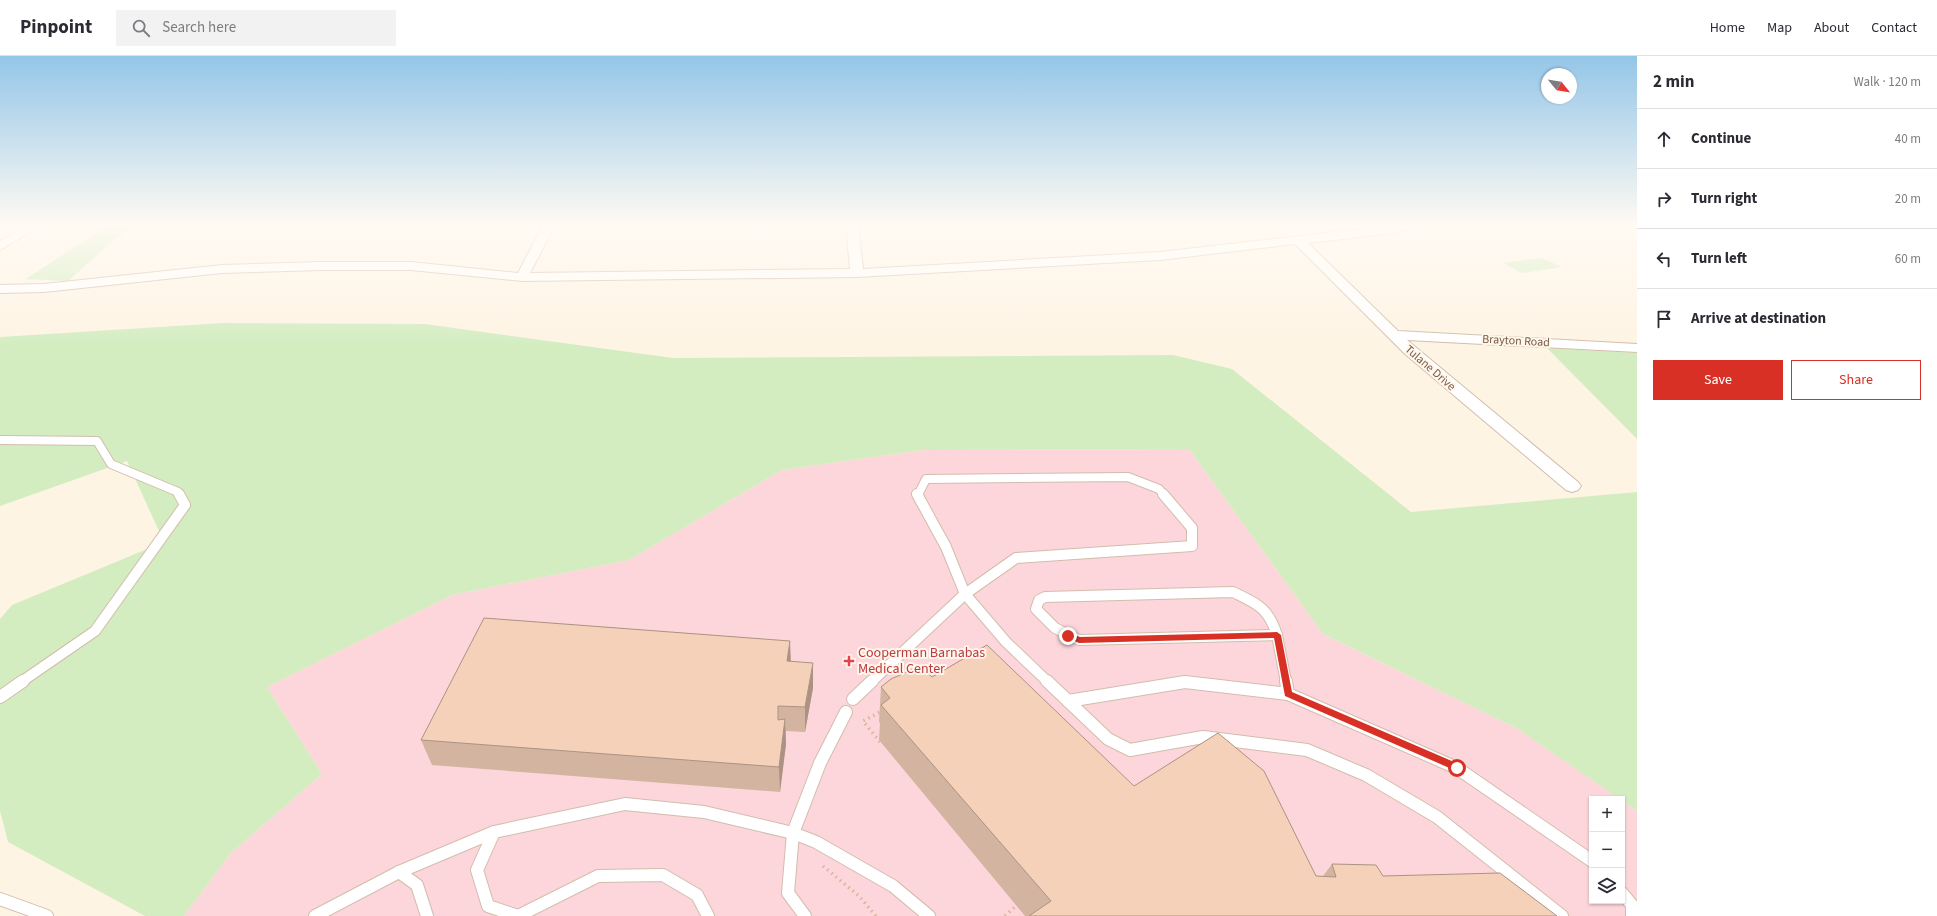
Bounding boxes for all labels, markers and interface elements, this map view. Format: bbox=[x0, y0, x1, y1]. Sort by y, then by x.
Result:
search box bbox=[116, 10, 396, 46]
text: Pinpoint bbox=[20, 14, 92, 41]
icon: search bbox=[130, 17, 152, 39]
text: Search here bbox=[162, 17, 236, 38]
text: Home bbox=[1710, 18, 1745, 38]
text: Map bbox=[1767, 18, 1792, 38]
text: About bbox=[1814, 18, 1849, 38]
text: Contact bbox=[1871, 18, 1917, 38]
north arrow bbox=[1541, 68, 1577, 104]
text: 2 min bbox=[1653, 70, 1694, 94]
text: Walk · 120 m bbox=[1853, 73, 1921, 91]
icon: ahead bbox=[1653, 128, 1675, 150]
text: Continue bbox=[1691, 128, 1751, 149]
text: 40 m bbox=[1895, 130, 1921, 148]
icon: right bbox=[1653, 188, 1675, 210]
text: Turn right bbox=[1691, 188, 1757, 209]
text: 20 m bbox=[1895, 190, 1921, 208]
icon: left bbox=[1653, 248, 1675, 270]
text: Turn left bbox=[1691, 248, 1747, 269]
text: 60 m bbox=[1895, 250, 1921, 268]
icon: arrive bbox=[1653, 308, 1675, 330]
text: Arrive at destination bbox=[1691, 308, 1826, 329]
street label: Brayton Road bbox=[1482, 331, 1550, 351]
street label: Tulane Drive bbox=[1401, 341, 1459, 395]
button: Save bbox=[1653, 360, 1783, 400]
button: Share bbox=[1791, 360, 1921, 400]
route end bbox=[1059, 627, 1077, 645]
place label: Cooperman Barnabas Medical Center bbox=[858, 643, 985, 679]
marker: Cooperman Barnabas Medical Center bbox=[843, 655, 855, 667]
route start bbox=[1448, 759, 1466, 777]
map controls bbox=[1589, 796, 1625, 904]
button: + bbox=[1589, 796, 1625, 832]
button: − bbox=[1589, 832, 1625, 868]
button: layers bbox=[1589, 868, 1625, 904]

